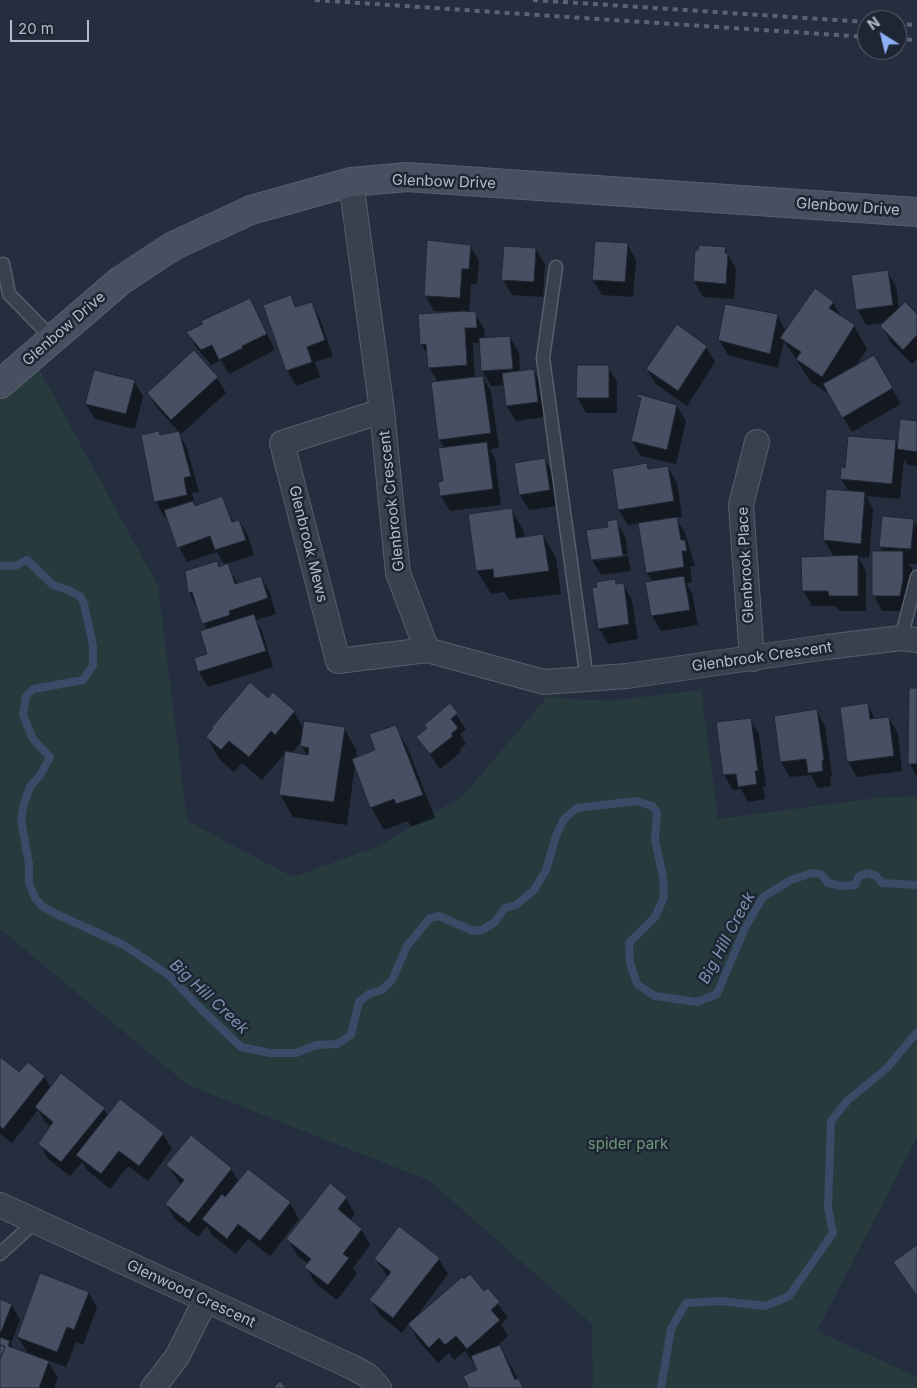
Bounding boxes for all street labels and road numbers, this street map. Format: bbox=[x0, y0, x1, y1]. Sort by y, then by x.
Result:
street label: Glenbow Drive bbox=[392, 171, 496, 193]
street label: Glenbow Drive bbox=[795, 194, 901, 220]
street label: Glenbow Drive bbox=[19, 288, 109, 370]
street label: Glenbrook Crescent bbox=[376, 430, 408, 572]
street label: Glenbrook Mews bbox=[285, 484, 331, 604]
street label: Glenbrook Place bbox=[734, 506, 758, 624]
street label: Glenbrook Crescent bbox=[691, 638, 833, 676]
street label: Glenwood Crescent bbox=[124, 1256, 258, 1332]

